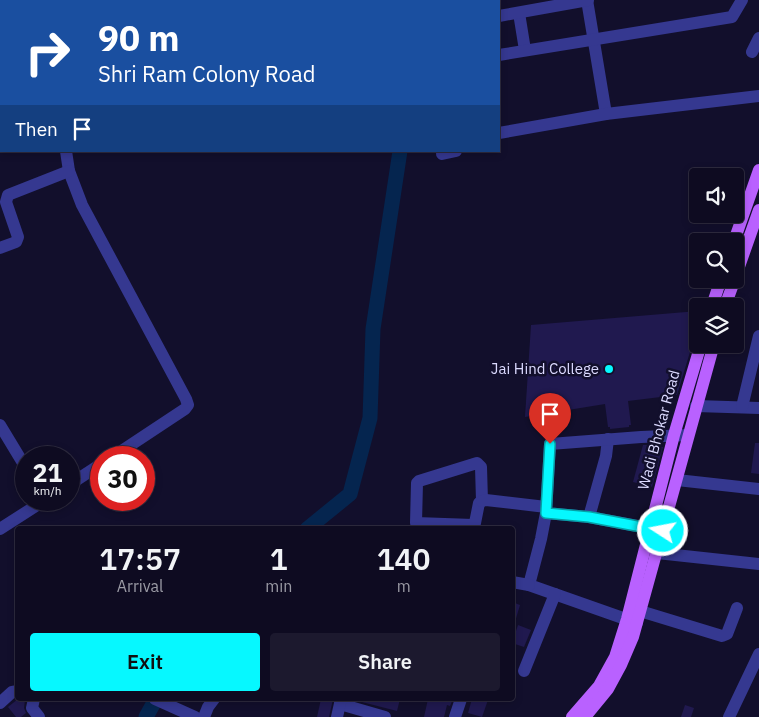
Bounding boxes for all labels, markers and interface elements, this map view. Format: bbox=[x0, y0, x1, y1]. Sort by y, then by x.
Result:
text: 90 m bbox=[98, 15, 180, 61]
icon: right bbox=[15, 20, 80, 85]
text: Shri Ram Colony Road bbox=[98, 59, 315, 88]
icon: arrive bbox=[68, 115, 96, 143]
text: Then bbox=[15, 117, 58, 141]
map controls bbox=[689, 168, 744, 353]
button: sound bbox=[689, 168, 744, 223]
button: search bbox=[689, 233, 744, 288]
button: layers bbox=[689, 298, 744, 353]
place label: Jai Hind College bbox=[491, 359, 599, 378]
marker: Jai Hind College bbox=[603, 363, 615, 375]
street label: Wadi Bhokar Road bbox=[633, 368, 684, 492]
pin bbox=[529, 393, 571, 444]
icon: arrive bbox=[536, 400, 564, 428]
speed limit sign: 30 bbox=[90, 446, 155, 511]
text: 21 bbox=[32, 456, 63, 489]
text: km/h bbox=[33, 483, 62, 498]
position arrow bbox=[636, 504, 688, 556]
text: 17:57 bbox=[99, 539, 181, 578]
text: 1 bbox=[270, 539, 288, 578]
text: 140 bbox=[377, 539, 431, 578]
text: Arrival bbox=[117, 576, 163, 596]
text: min bbox=[265, 576, 292, 596]
text: m bbox=[397, 576, 411, 596]
button: Exit bbox=[30, 633, 260, 691]
button: Share bbox=[270, 633, 500, 691]

